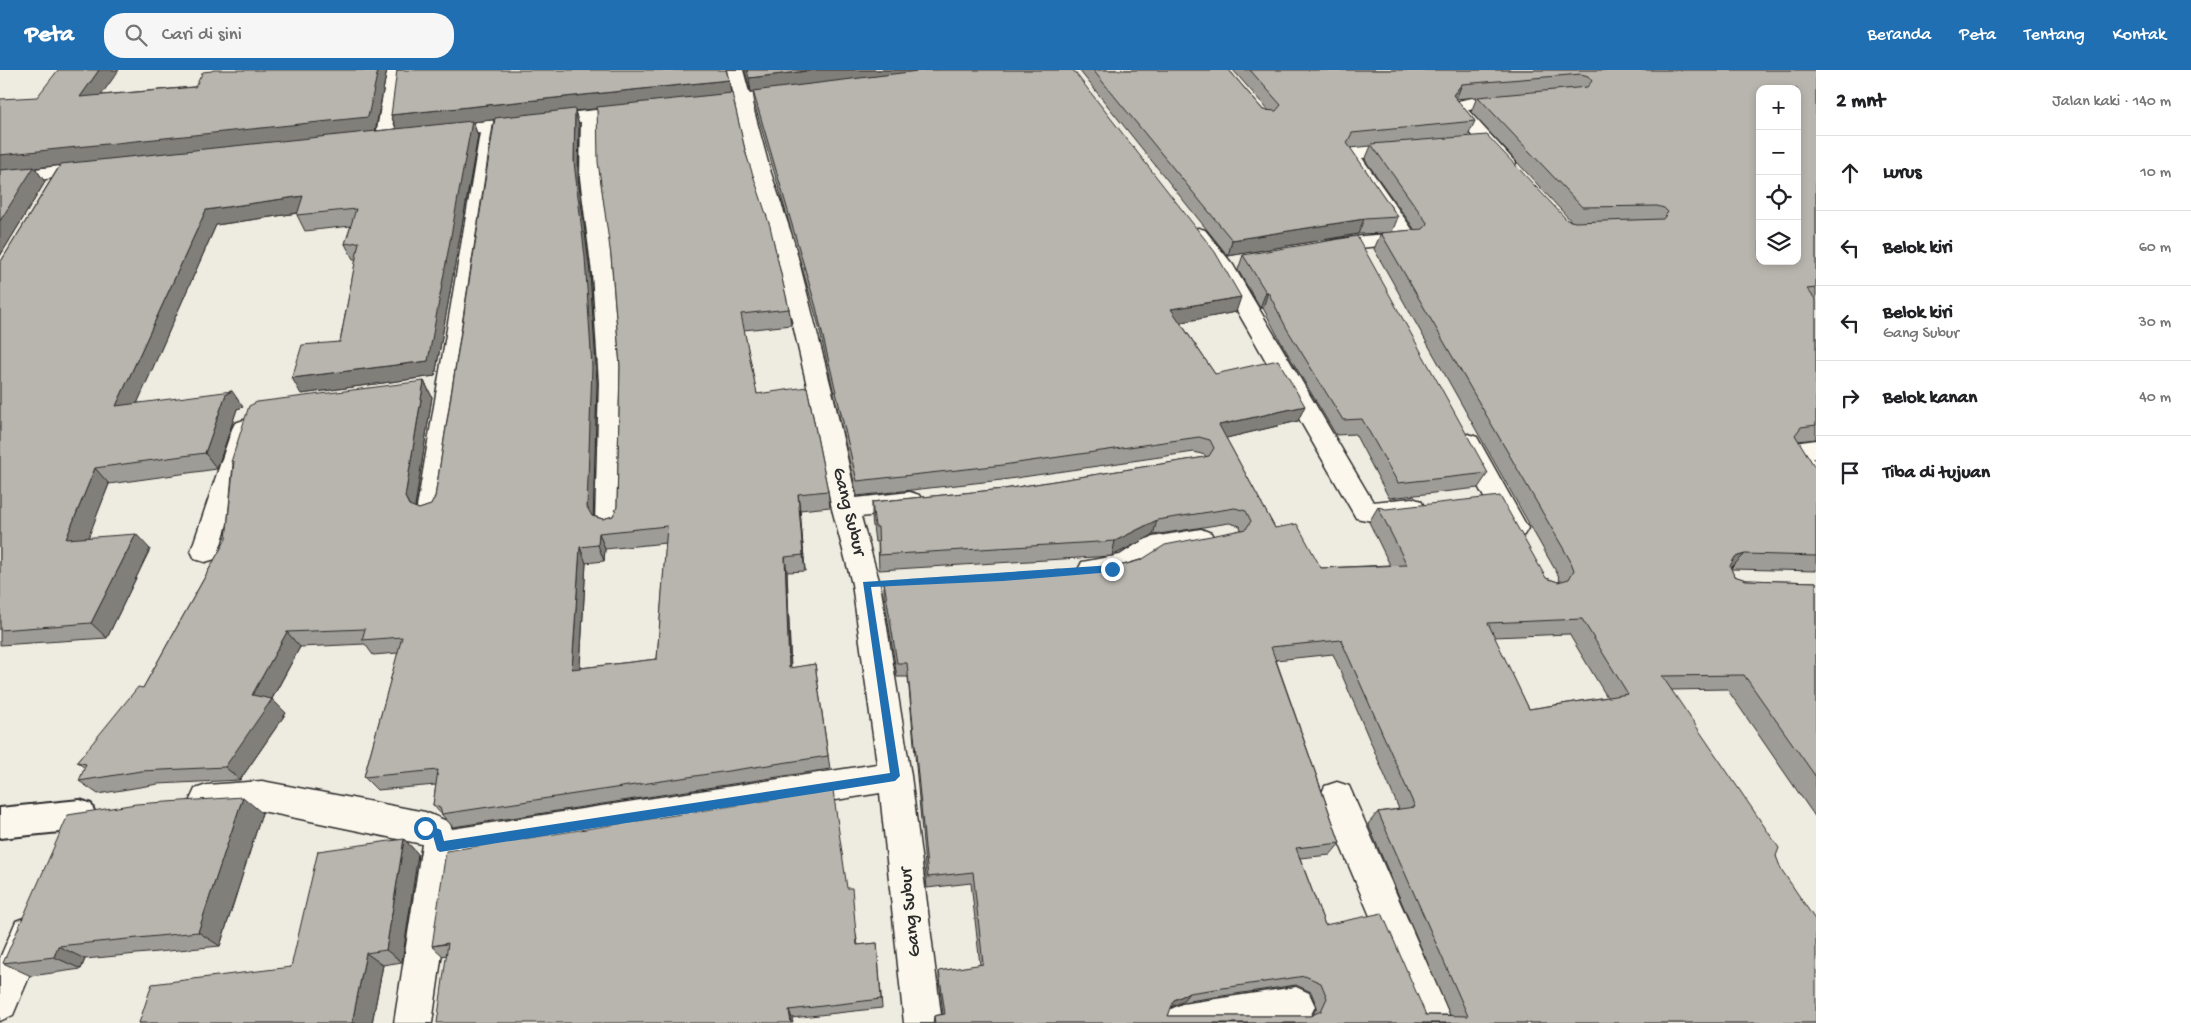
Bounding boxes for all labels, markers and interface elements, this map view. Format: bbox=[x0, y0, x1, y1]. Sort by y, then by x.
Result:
search box bbox=[104, 13, 454, 58]
text: Peta bbox=[25, 21, 74, 50]
icon: search bbox=[122, 21, 150, 49]
text: Cari di sini bbox=[162, 24, 242, 47]
text: Beranda bbox=[1867, 25, 1931, 46]
text: Peta bbox=[1959, 25, 1996, 46]
text: Tentang bbox=[2024, 25, 2085, 46]
text: Kontak bbox=[2113, 25, 2166, 46]
map controls bbox=[1756, 85, 1801, 265]
button: + bbox=[1756, 85, 1801, 130]
text: 2 mnt bbox=[1836, 90, 1885, 115]
text: Jalan kaki · 140 m bbox=[2052, 93, 2171, 112]
button: − bbox=[1756, 130, 1801, 175]
icon: ahead bbox=[1836, 159, 1864, 187]
text: Lurus bbox=[1883, 162, 1922, 185]
text: 10 m bbox=[2140, 164, 2171, 183]
button: locate bbox=[1756, 175, 1801, 220]
button: layers bbox=[1756, 220, 1801, 265]
icon: left bbox=[1836, 234, 1864, 262]
text: Belok kiri bbox=[1883, 237, 1953, 260]
text: 60 m bbox=[2139, 239, 2171, 258]
text: Belok kiri bbox=[1883, 302, 1953, 325]
icon: left bbox=[1836, 309, 1864, 337]
text: 30 m bbox=[2138, 314, 2171, 333]
text: Gang Subur bbox=[1883, 325, 1959, 344]
icon: right bbox=[1836, 384, 1864, 412]
text: Belok kanan bbox=[1883, 387, 1977, 410]
text: 40 m bbox=[2139, 389, 2171, 408]
icon: arrive bbox=[1836, 459, 1864, 487]
text: Tiba di tujuan bbox=[1883, 462, 1990, 485]
street label: Gang Subur bbox=[826, 465, 871, 561]
route end bbox=[1101, 558, 1124, 581]
route start bbox=[414, 817, 437, 840]
street label: Gang Subur bbox=[895, 864, 927, 958]

